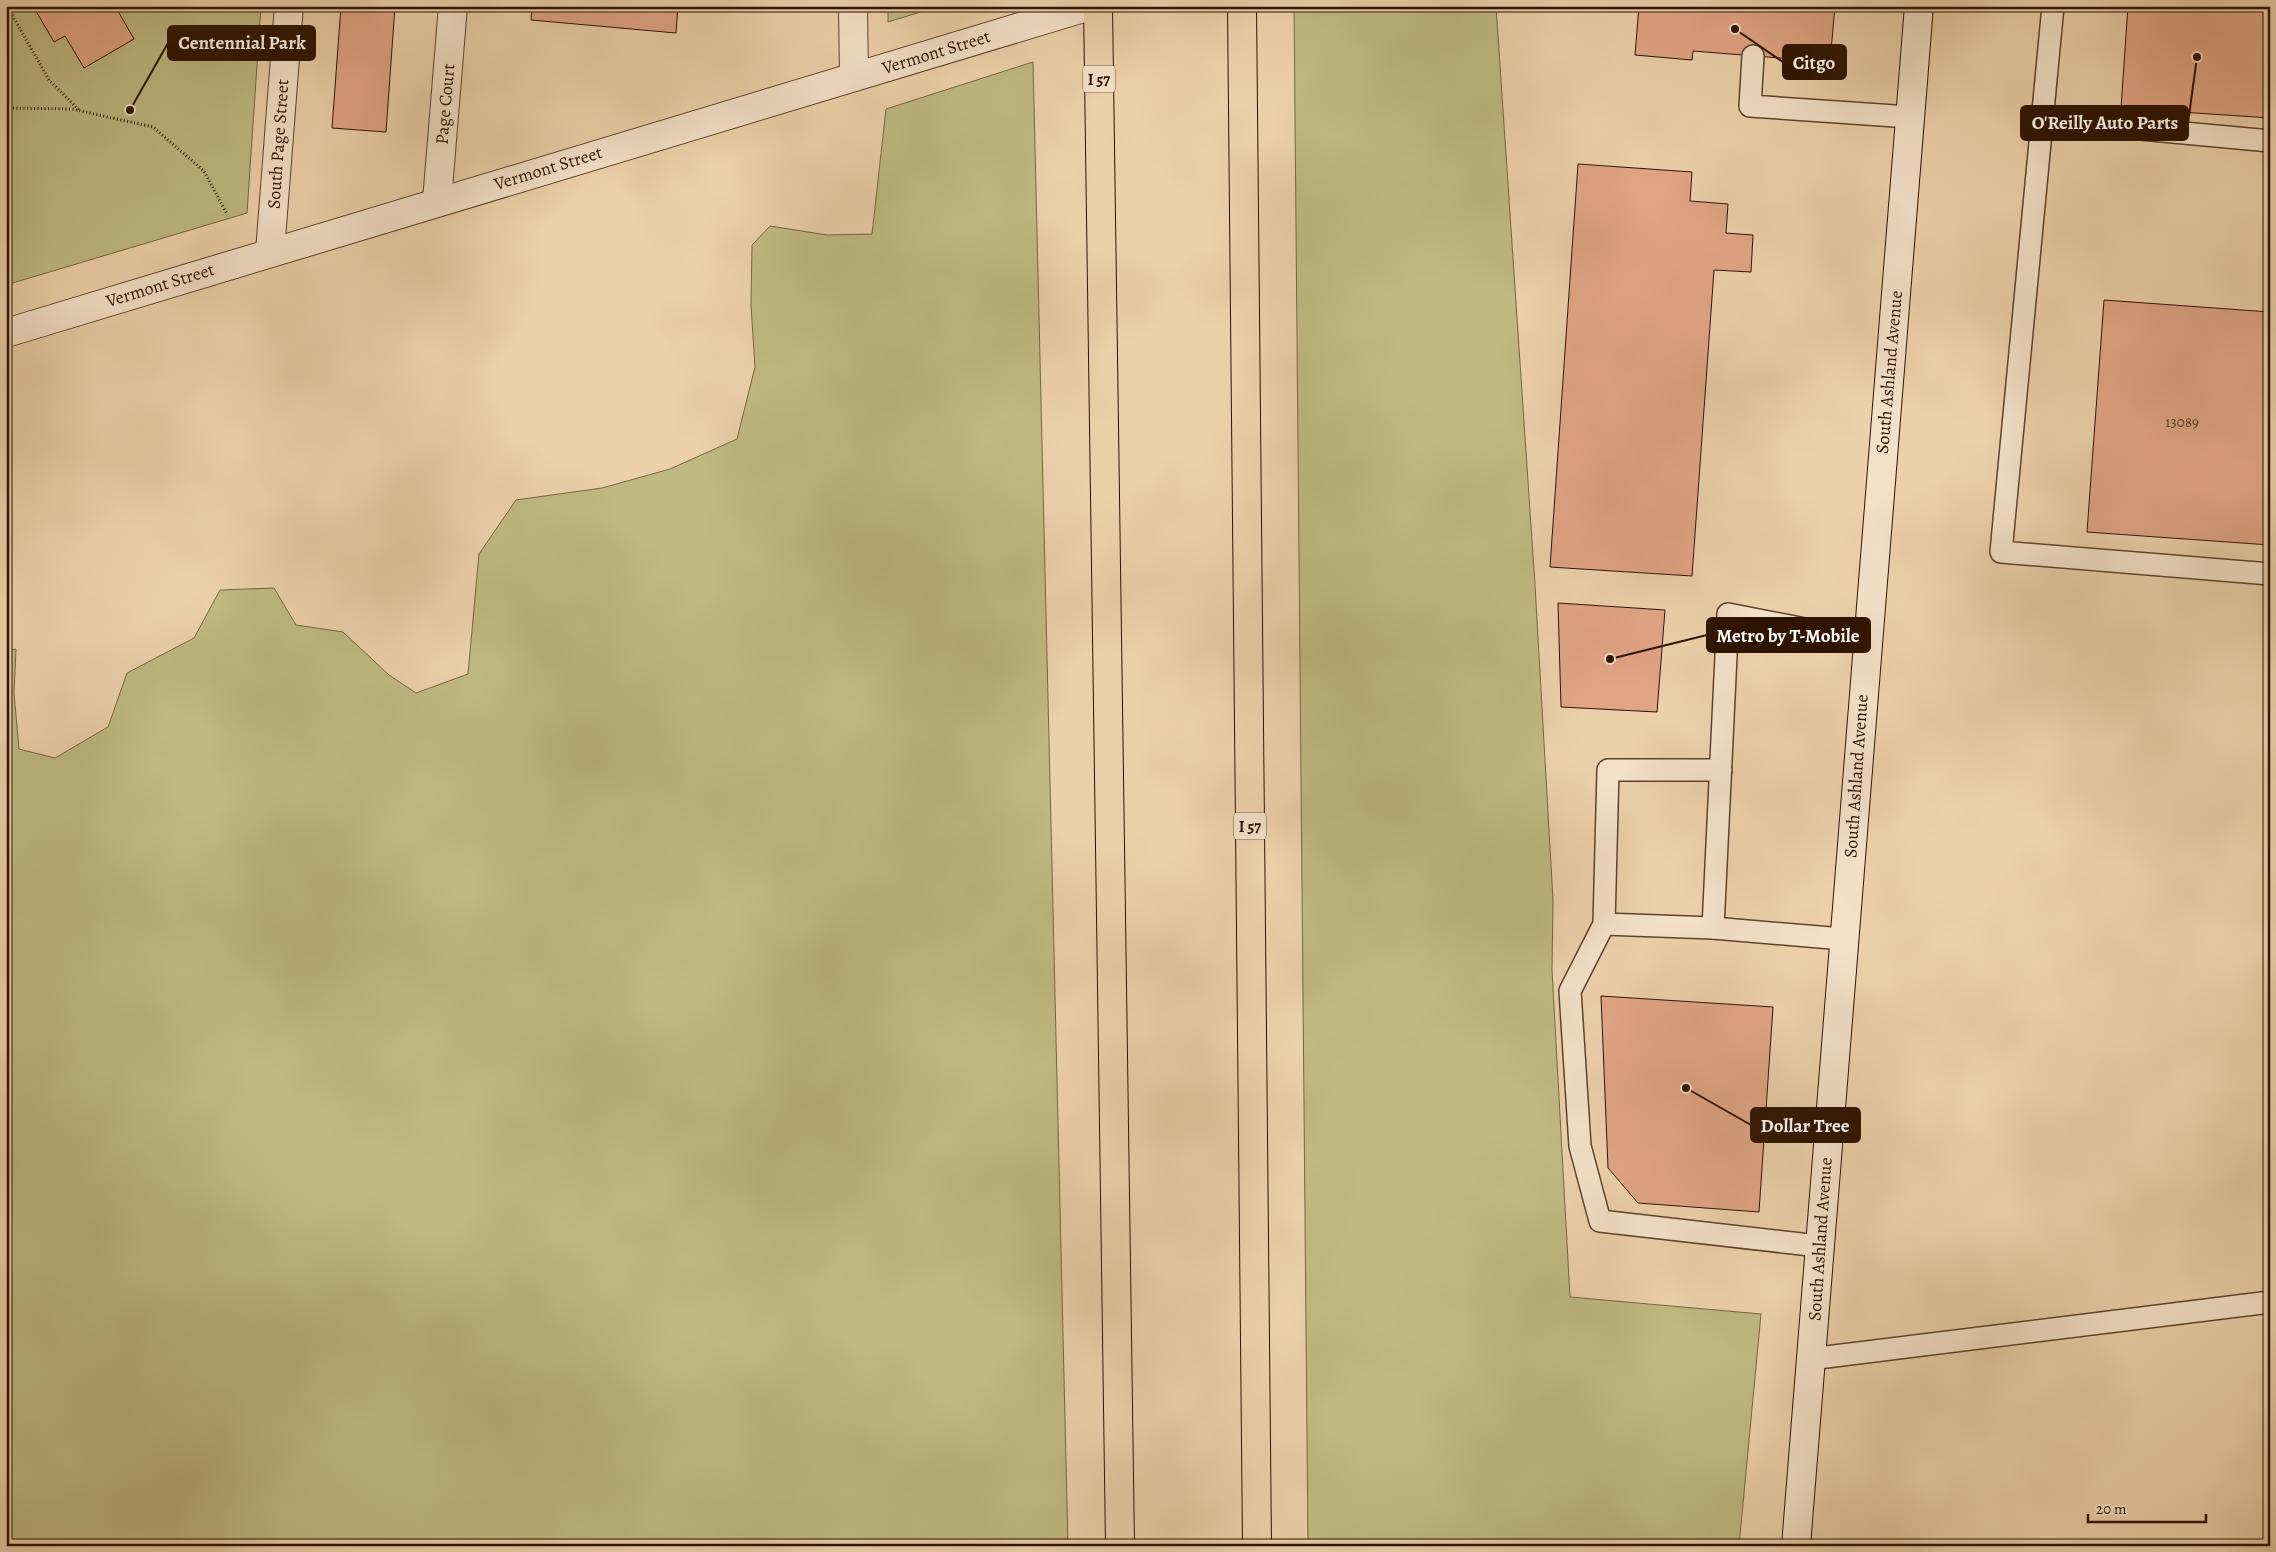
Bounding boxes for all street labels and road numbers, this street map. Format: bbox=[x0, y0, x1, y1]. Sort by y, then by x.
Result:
street label: Vermont Street bbox=[878, 24, 993, 80]
street label: Page Court bbox=[430, 63, 460, 145]
road number: I 57 bbox=[1083, 66, 1115, 92]
street label: South Page Street bbox=[261, 78, 295, 210]
street label: Vermont Street bbox=[490, 140, 605, 196]
street label: Vermont Street bbox=[102, 257, 217, 313]
street label: South Ashland Avenue bbox=[1870, 289, 1908, 455]
street label: South Ashland Avenue bbox=[1838, 693, 1874, 859]
road number: I 57 bbox=[1234, 812, 1266, 839]
street label: South Ashland Avenue bbox=[1802, 1156, 1838, 1322]

